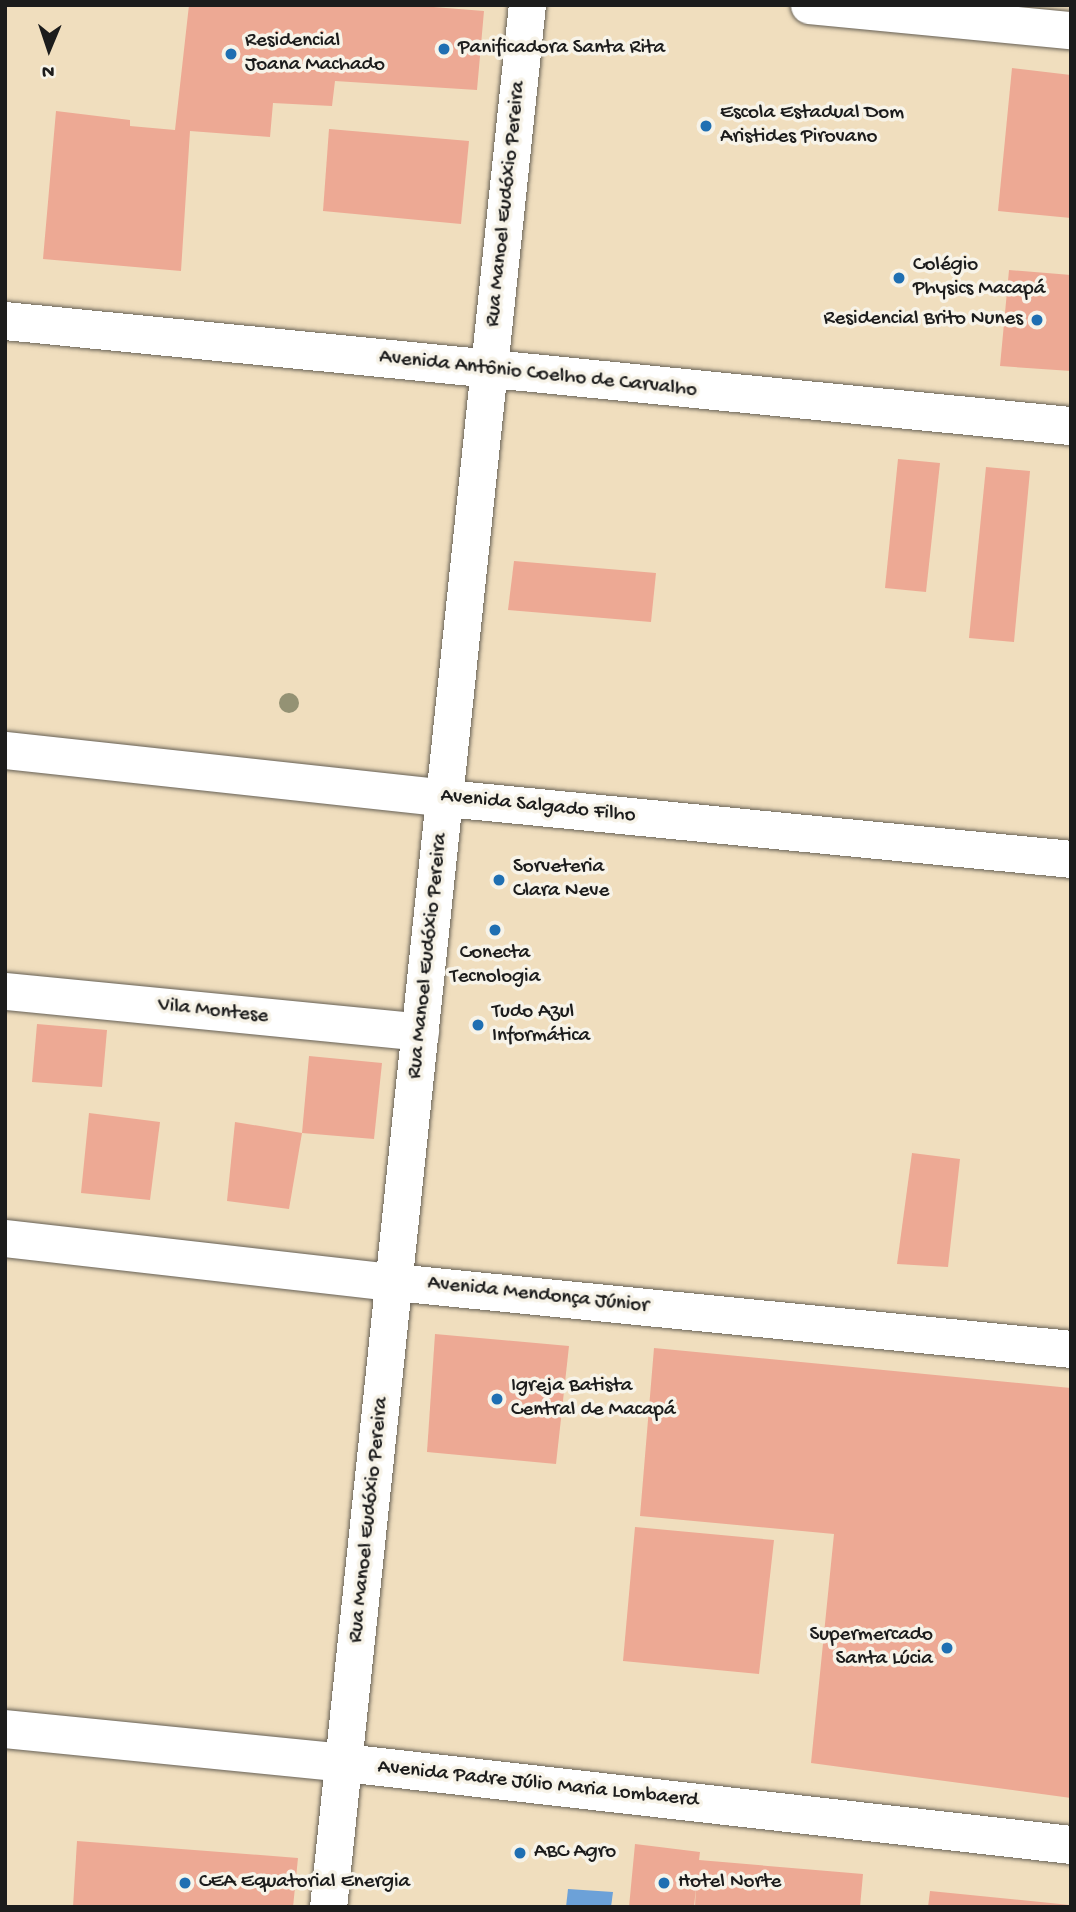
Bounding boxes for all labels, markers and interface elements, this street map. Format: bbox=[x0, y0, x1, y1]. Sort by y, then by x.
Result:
north arrow bbox=[14, 14, 84, 84]
place label: Residencial Joana Machado bbox=[245, 29, 385, 79]
place label: Panificadora Santa Rita bbox=[458, 36, 665, 62]
marker: Panificadora Santa Rita bbox=[436, 41, 452, 57]
marker: Residencial Joana Machado bbox=[223, 46, 239, 62]
text: N bbox=[42, 59, 55, 82]
street label: Rua Manoel Eudóxio Pereira bbox=[482, 80, 532, 328]
place label: Escola Estadual Dom Aristides Pirovano bbox=[720, 101, 904, 151]
marker: Escola Estadual Dom Aristides Pirovano bbox=[698, 118, 714, 134]
place label: Colégio Physics Macapá bbox=[913, 253, 1045, 303]
marker: Colégio Physics Macapá bbox=[891, 270, 907, 286]
place label: Residencial Brito Nunes bbox=[824, 307, 1023, 333]
marker: Residencial Brito Nunes bbox=[1029, 312, 1045, 328]
street label: Avenida Antônio Coelho de Carvalho bbox=[378, 346, 698, 404]
street label: Avenida Salgado Filho bbox=[439, 784, 637, 830]
street label: Rua Manoel Eudóxio Pereira bbox=[404, 832, 454, 1080]
place label: Sorveteria Clara Neve bbox=[513, 855, 609, 905]
marker: Sorveteria Clara Neve bbox=[491, 872, 507, 888]
marker: Conecta Tecnologia bbox=[487, 922, 503, 938]
place label: Conecta Tecnologia bbox=[450, 941, 540, 991]
street label: Vila Montese bbox=[157, 994, 269, 1030]
place label: Tudo Azul Informática bbox=[492, 1000, 590, 1050]
marker: Tudo Azul Informática bbox=[470, 1017, 486, 1033]
street label: Avenida Mendonça Júnior bbox=[426, 1272, 650, 1320]
place label: Igreja Batista Central de Macapá bbox=[511, 1374, 676, 1424]
marker: Igreja Batista Central de Macapá bbox=[489, 1391, 505, 1407]
street label: Rua Manoel Eudóxio Pereira bbox=[345, 1396, 395, 1644]
place label: Supermercado Santa Lúcia bbox=[810, 1623, 933, 1673]
marker: Supermercado Santa Lúcia bbox=[939, 1640, 955, 1656]
street label: Avenida Padre Júlio Maria Lombaerd bbox=[376, 1756, 700, 1814]
place label: ABC Agro bbox=[534, 1840, 616, 1866]
marker: ABC Agro bbox=[512, 1845, 528, 1861]
place label: CEA Equatorial Energia bbox=[199, 1870, 410, 1896]
place label: Hotel Norte bbox=[678, 1870, 781, 1896]
marker: CEA Equatorial Energia bbox=[177, 1875, 193, 1891]
marker: Hotel Norte bbox=[656, 1875, 672, 1891]

